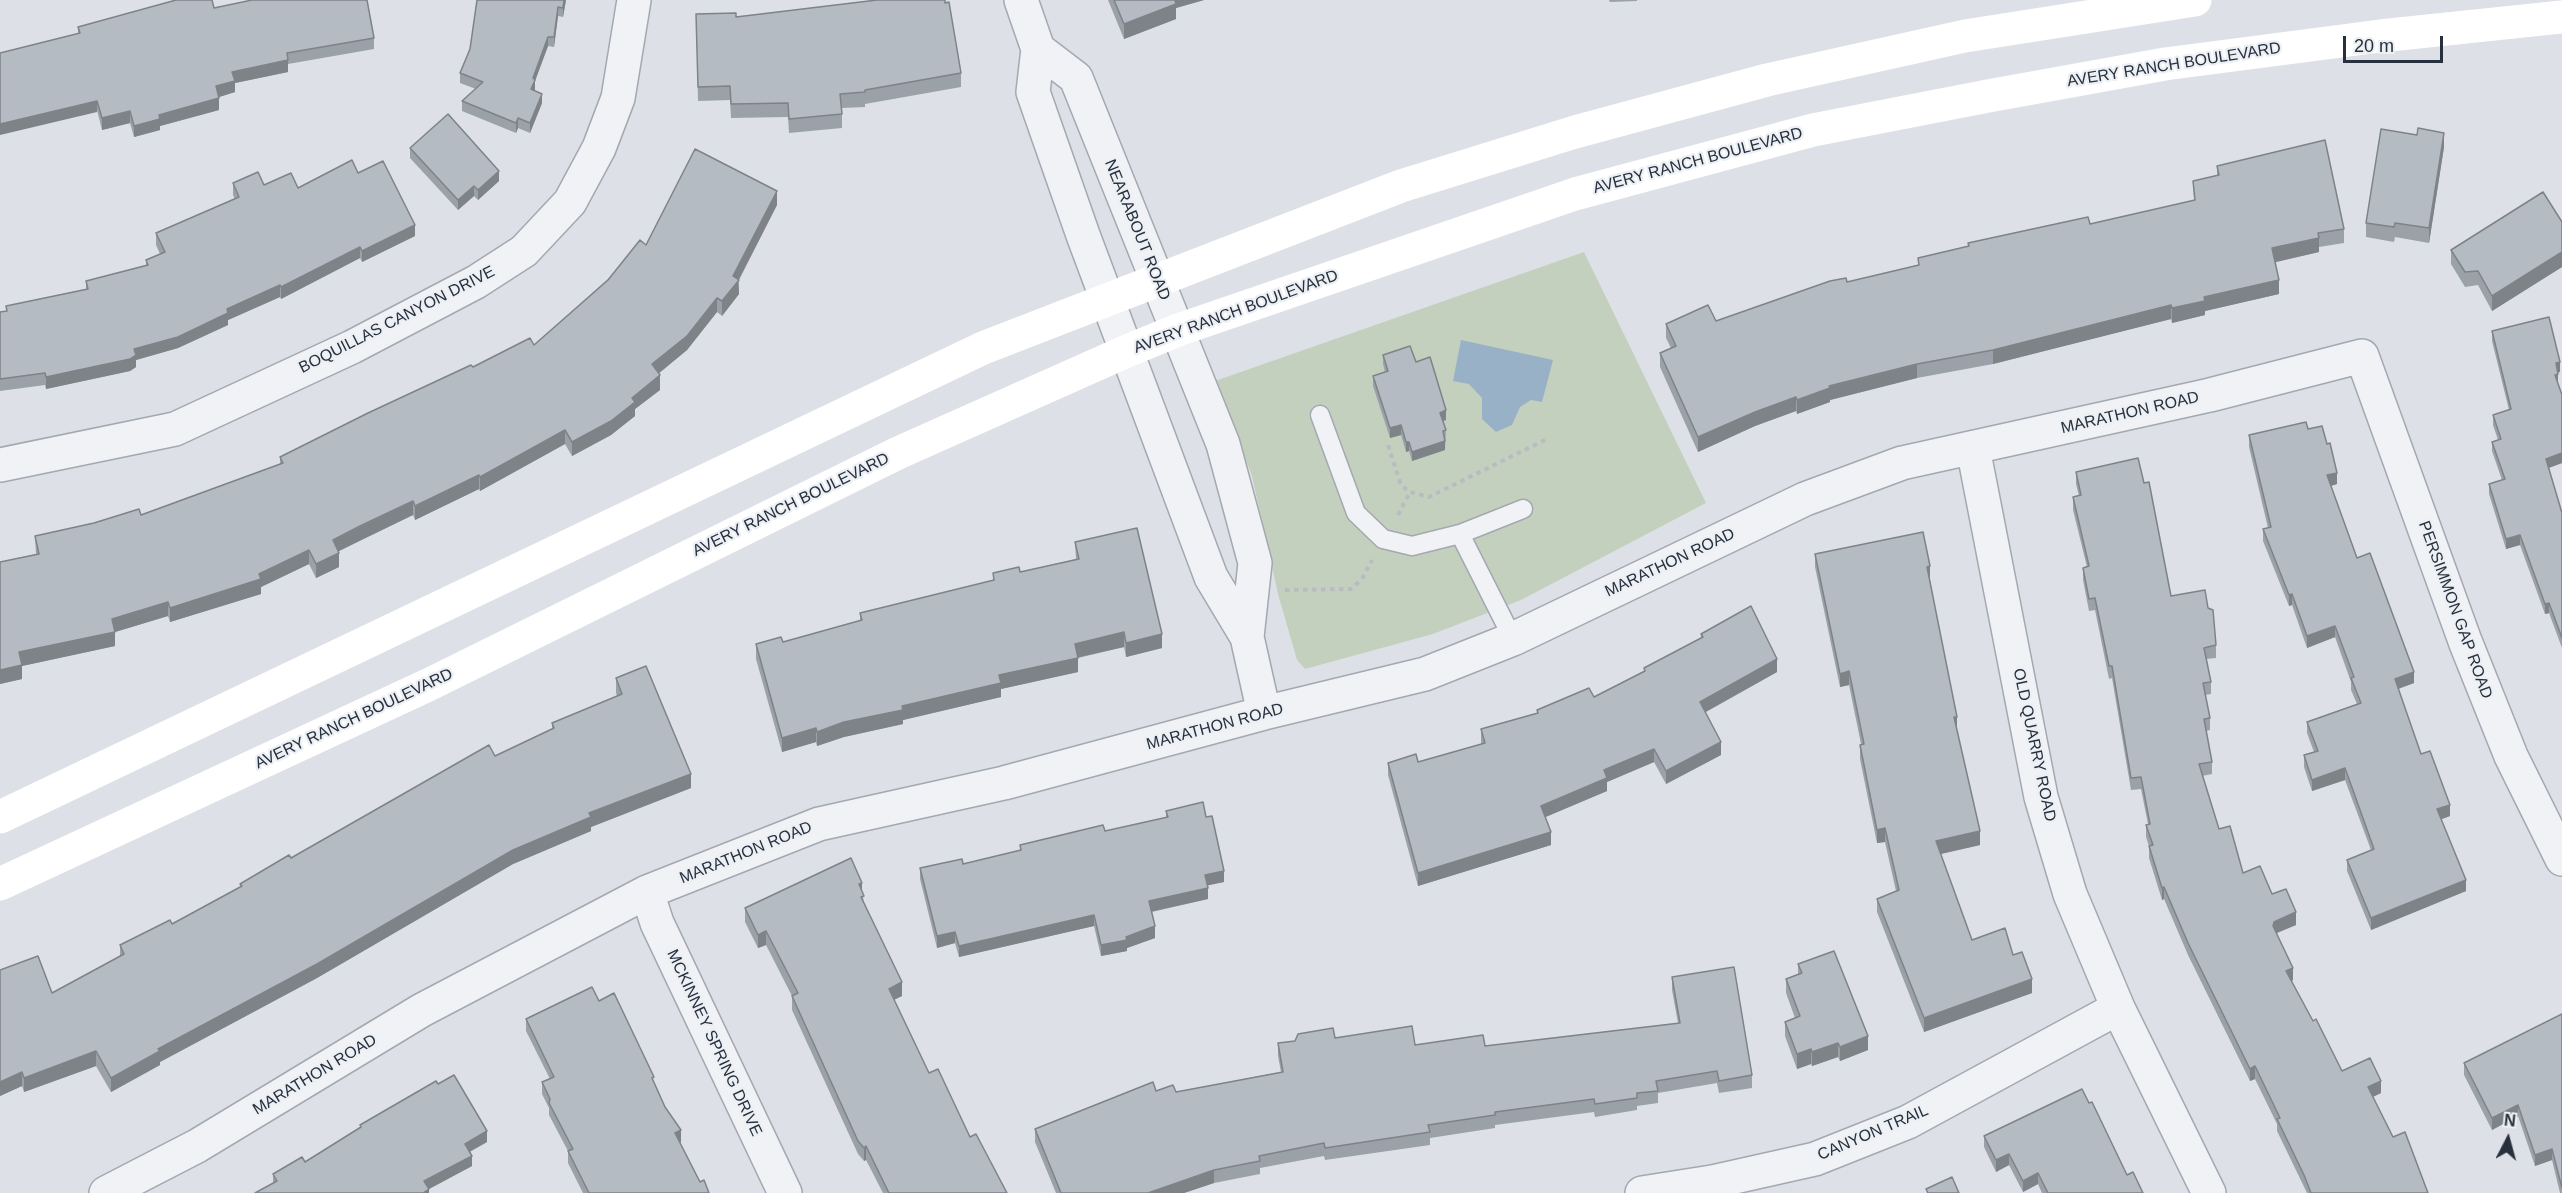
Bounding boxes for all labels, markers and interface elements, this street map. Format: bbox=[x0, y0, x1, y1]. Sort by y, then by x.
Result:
scale bar bbox=[2346, 24, 2446, 62]
text: 20 m bbox=[2354, 36, 2394, 56]
street label: AVERY RANCH BOULEVARD bbox=[2066, 39, 2282, 91]
street label: AVERY RANCH BOULEVARD bbox=[1591, 124, 1805, 198]
street label: NEARABOUT ROAD bbox=[1100, 157, 1174, 303]
street label: BOQUILLAS CANYON DRIVE bbox=[296, 262, 498, 378]
street label: AVERY RANCH BOULEVARD bbox=[1131, 266, 1341, 358]
street label: MARATHON ROAD bbox=[2059, 388, 2201, 438]
street label: AVERY RANCH BOULEVARD bbox=[690, 449, 892, 561]
street label: PERSIMMON GAP ROAD bbox=[2414, 519, 2496, 701]
street label: MARATHON ROAD bbox=[1602, 524, 1738, 602]
street label: AVERY RANCH BOULEVARD bbox=[252, 665, 456, 773]
street label: OLD QUARRY ROAD bbox=[2008, 667, 2060, 823]
street label: MARATHON ROAD bbox=[1144, 699, 1286, 755]
street label: MARATHON ROAD bbox=[677, 818, 815, 888]
street label: MCKINNEY SPRING DRIVE bbox=[662, 947, 766, 1139]
street label: MARATHON ROAD bbox=[250, 1030, 380, 1120]
street label: CANYON TRAIL bbox=[1815, 1101, 1931, 1165]
north arrow bbox=[2478, 1109, 2538, 1169]
text: N bbox=[2503, 1112, 2517, 1130]

